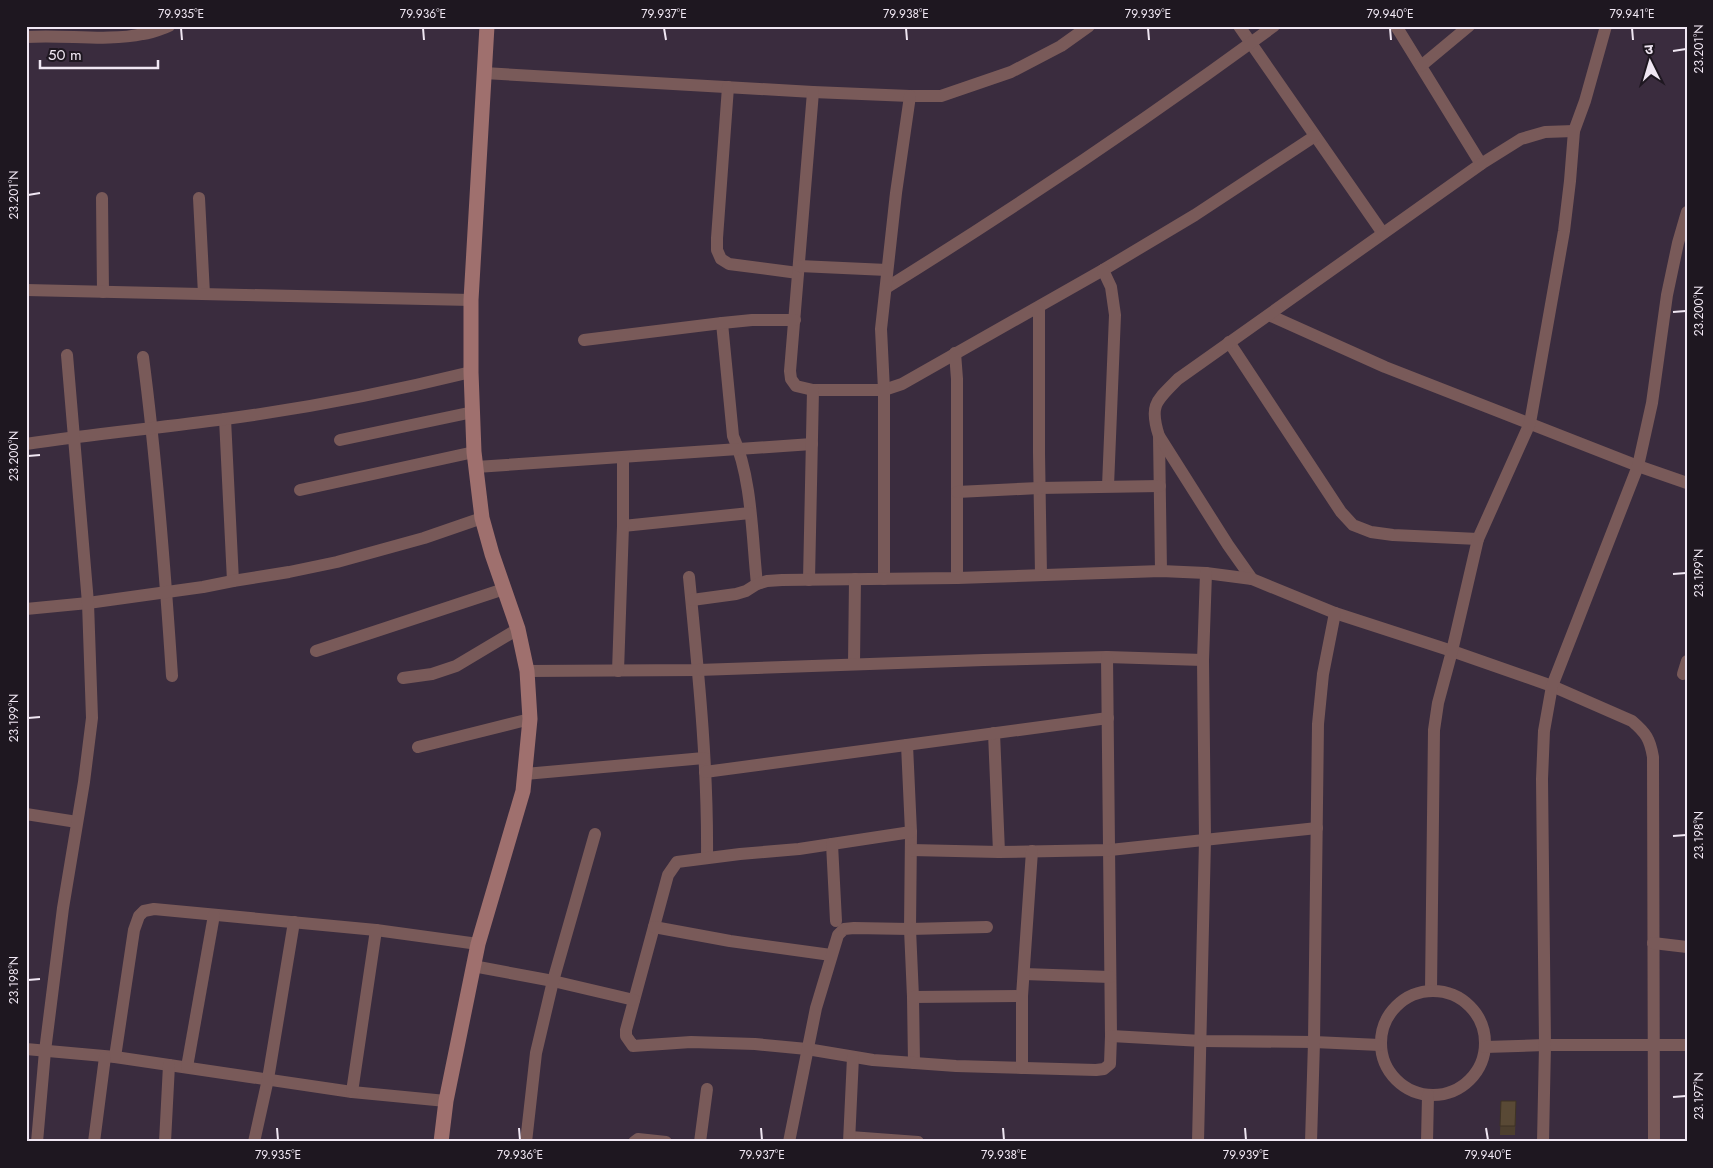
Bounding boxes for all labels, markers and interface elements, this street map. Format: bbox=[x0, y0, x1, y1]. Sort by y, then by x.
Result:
text: 79.935°E bbox=[158, 5, 204, 23]
text: 79.936°E bbox=[400, 5, 446, 23]
text: 79.937°E bbox=[641, 5, 687, 23]
text: 79.938°E bbox=[883, 5, 929, 23]
text: 79.939°E bbox=[1125, 5, 1171, 23]
text: 79.940°E bbox=[1366, 5, 1414, 23]
text: 79.941°E bbox=[1609, 5, 1655, 23]
text: 23.201°N bbox=[1690, 25, 1708, 73]
scale bar bbox=[40, 38, 158, 70]
north arrow bbox=[1626, 38, 1676, 88]
text: उ bbox=[1644, 39, 1655, 59]
text: 50 m bbox=[48, 44, 82, 66]
text: 23.201°N bbox=[5, 171, 23, 219]
text: 23.200°N bbox=[1690, 286, 1708, 336]
text: 23.200°N bbox=[5, 431, 23, 481]
text: 23.199°N bbox=[1690, 549, 1708, 597]
text: 23.199°N bbox=[5, 694, 23, 742]
text: 23.198°N bbox=[1690, 811, 1708, 859]
text: 23.198°N bbox=[5, 956, 23, 1004]
text: 23.197°N bbox=[1690, 1072, 1708, 1120]
text: 79.935°E bbox=[255, 1146, 301, 1164]
text: 79.936°E bbox=[497, 1146, 543, 1164]
text: 79.937°E bbox=[739, 1146, 785, 1164]
text: 79.938°E bbox=[981, 1146, 1027, 1164]
text: 79.939°E bbox=[1223, 1146, 1269, 1164]
text: 79.940°E bbox=[1464, 1146, 1512, 1164]

